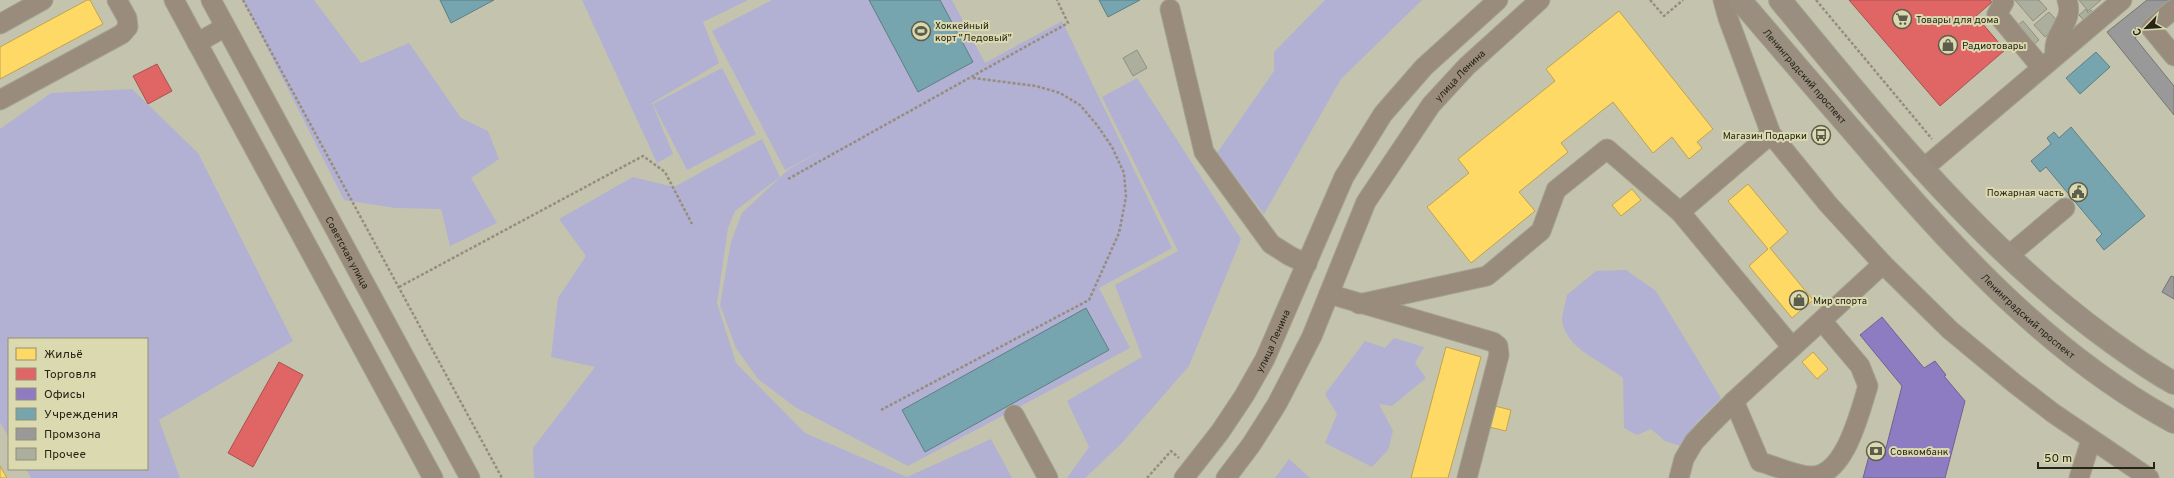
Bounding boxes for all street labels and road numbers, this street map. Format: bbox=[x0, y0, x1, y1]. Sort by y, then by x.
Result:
street label: Ленинградский проспект bbox=[1759, 26, 1849, 128]
street label: улица Ленина bbox=[1432, 48, 1489, 105]
street label: Советская улица bbox=[321, 214, 371, 292]
street label: Ленинградский проспект bbox=[1977, 271, 2077, 363]
street label: улица Ленина bbox=[1254, 308, 1294, 375]

